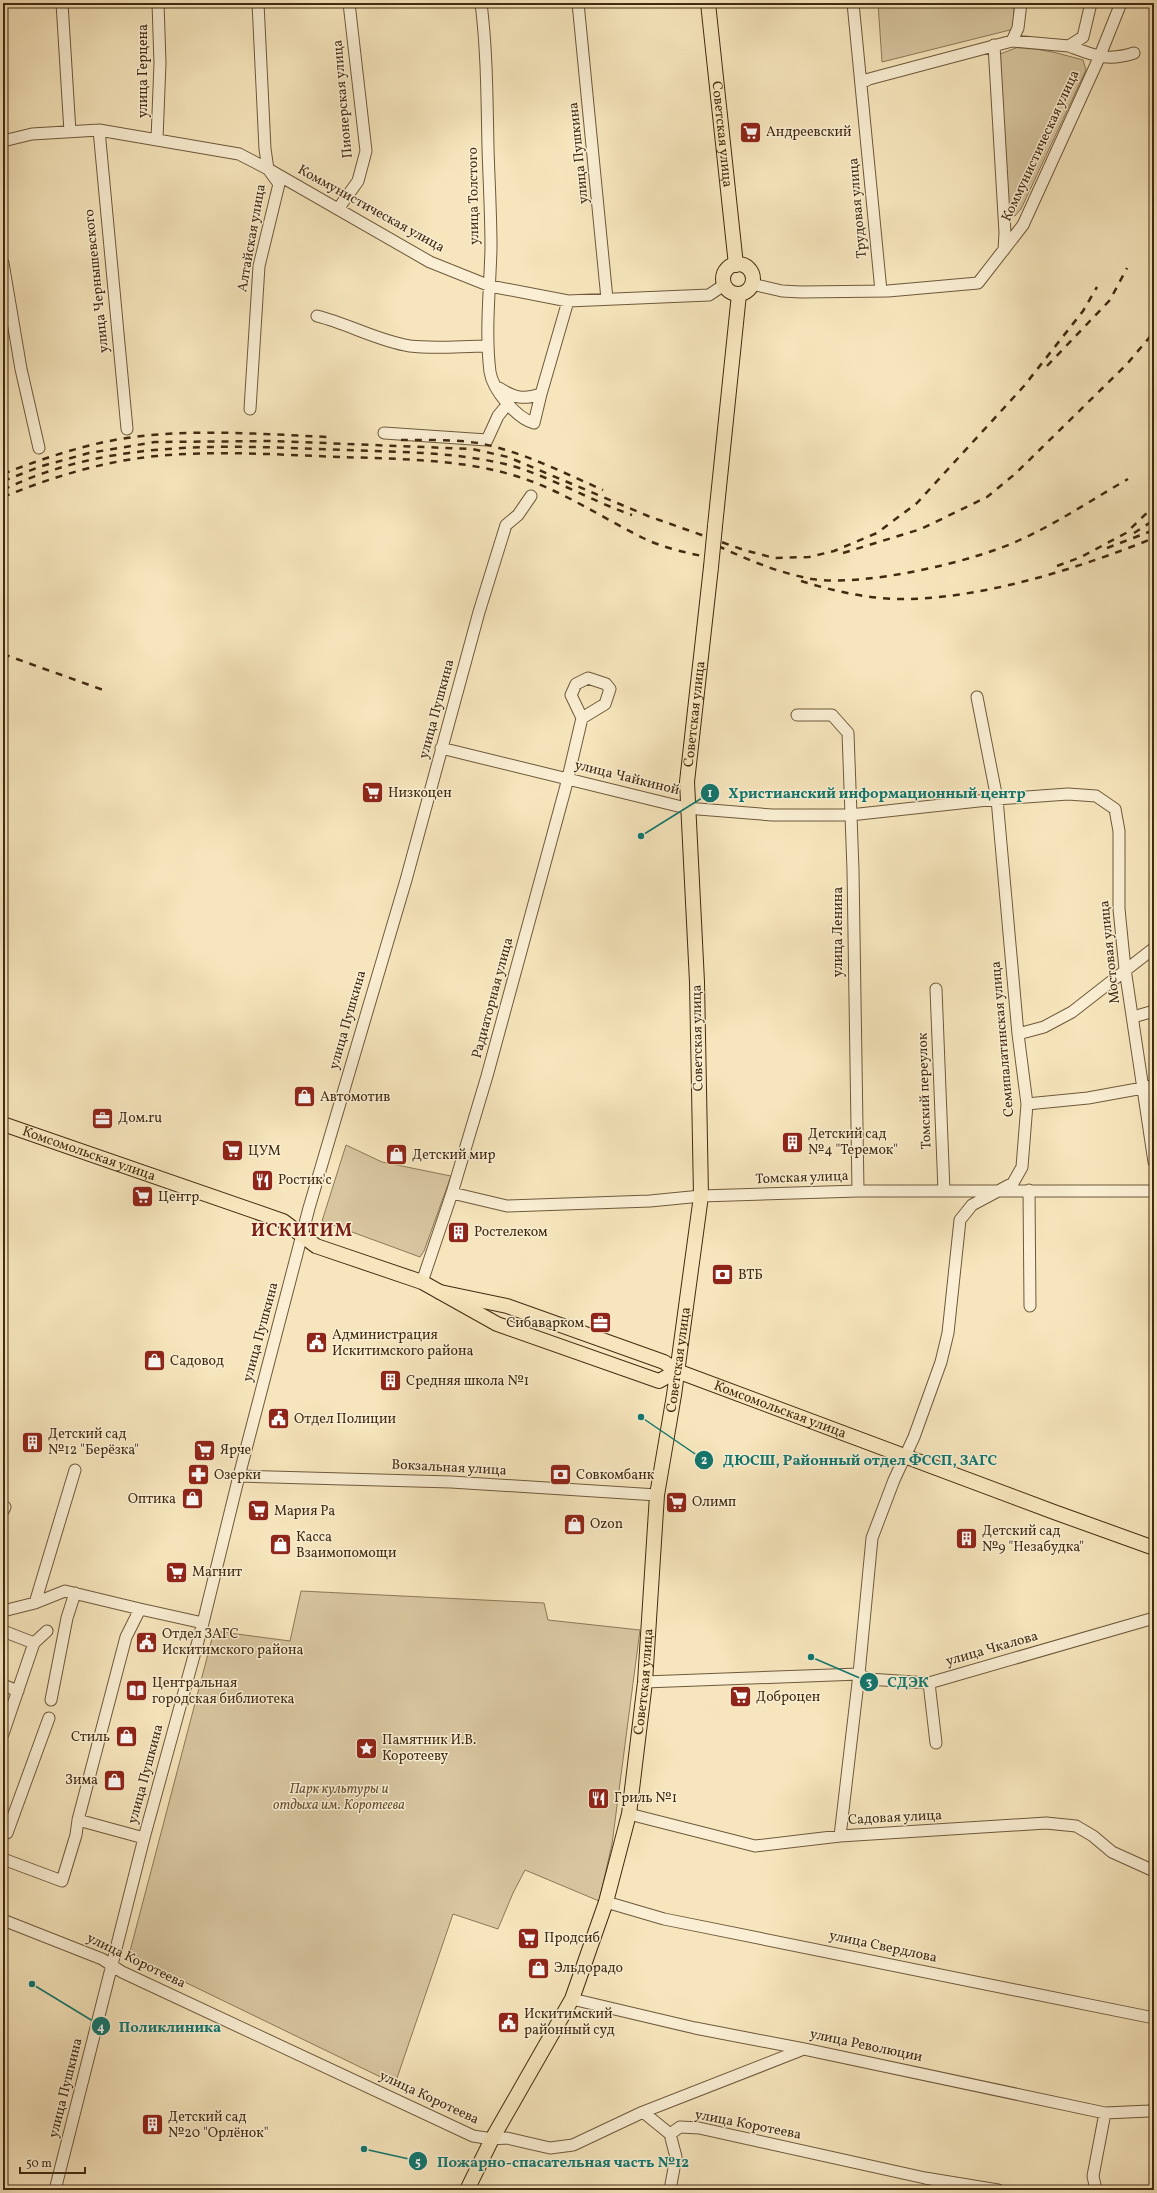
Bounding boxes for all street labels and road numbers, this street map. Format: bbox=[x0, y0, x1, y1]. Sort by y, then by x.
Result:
street label: улица Герцена bbox=[134, 24, 153, 118]
street label: Пионерская улица bbox=[328, 39, 358, 159]
street label: Коммунистическая улица bbox=[998, 67, 1084, 225]
street label: Советская улица bbox=[707, 80, 737, 188]
street label: улица Пушкина bbox=[564, 101, 594, 205]
street label: улица Толстого bbox=[464, 147, 484, 245]
street label: Трудовая улица bbox=[844, 157, 872, 259]
street label: Коммунистическая улица bbox=[294, 161, 448, 257]
street label: Алтайская улица bbox=[233, 183, 271, 293]
street label: улица Чернышевского bbox=[80, 208, 114, 354]
street label: улица Пушкина bbox=[415, 657, 459, 761]
street label: Советская улица bbox=[679, 660, 710, 768]
street label: улица Чайкиной bbox=[573, 756, 682, 800]
street label: улица Ленина bbox=[829, 887, 848, 977]
street label: Мостовая улица bbox=[1095, 899, 1125, 1005]
street label: Радиаторная улица bbox=[468, 935, 518, 1061]
street label: Семипалатинская улица bbox=[987, 960, 1019, 1118]
street label: улица Пушкина bbox=[325, 968, 371, 1072]
street label: Советская улица bbox=[688, 985, 708, 1091]
street label: Томский переулок bbox=[913, 1032, 937, 1150]
street label: Комсомольская улица bbox=[20, 1122, 158, 1186]
street label: Томская улица bbox=[755, 1167, 849, 1189]
street label: улица Пушкина bbox=[239, 1280, 283, 1384]
street label: Советская улица bbox=[662, 1306, 695, 1414]
street label: Комсомольская улица bbox=[711, 1376, 849, 1443]
street label: Вокзальная улица bbox=[391, 1455, 507, 1481]
street label: улица Чкалова bbox=[944, 1627, 1040, 1671]
street label: Советская улица bbox=[629, 1628, 658, 1736]
street label: улица Пушкина bbox=[124, 1722, 168, 1826]
street label: Садовая улица bbox=[847, 1806, 943, 1830]
street label: улица Свердлова bbox=[827, 1926, 939, 1968]
street label: улица Коротеева bbox=[83, 1929, 189, 1993]
street label: улица Революции bbox=[808, 2025, 925, 2067]
street label: улица Пушкина bbox=[44, 2036, 88, 2140]
street label: улица Коротеева bbox=[376, 2067, 482, 2129]
street label: улица Коротеева bbox=[693, 2105, 803, 2145]

